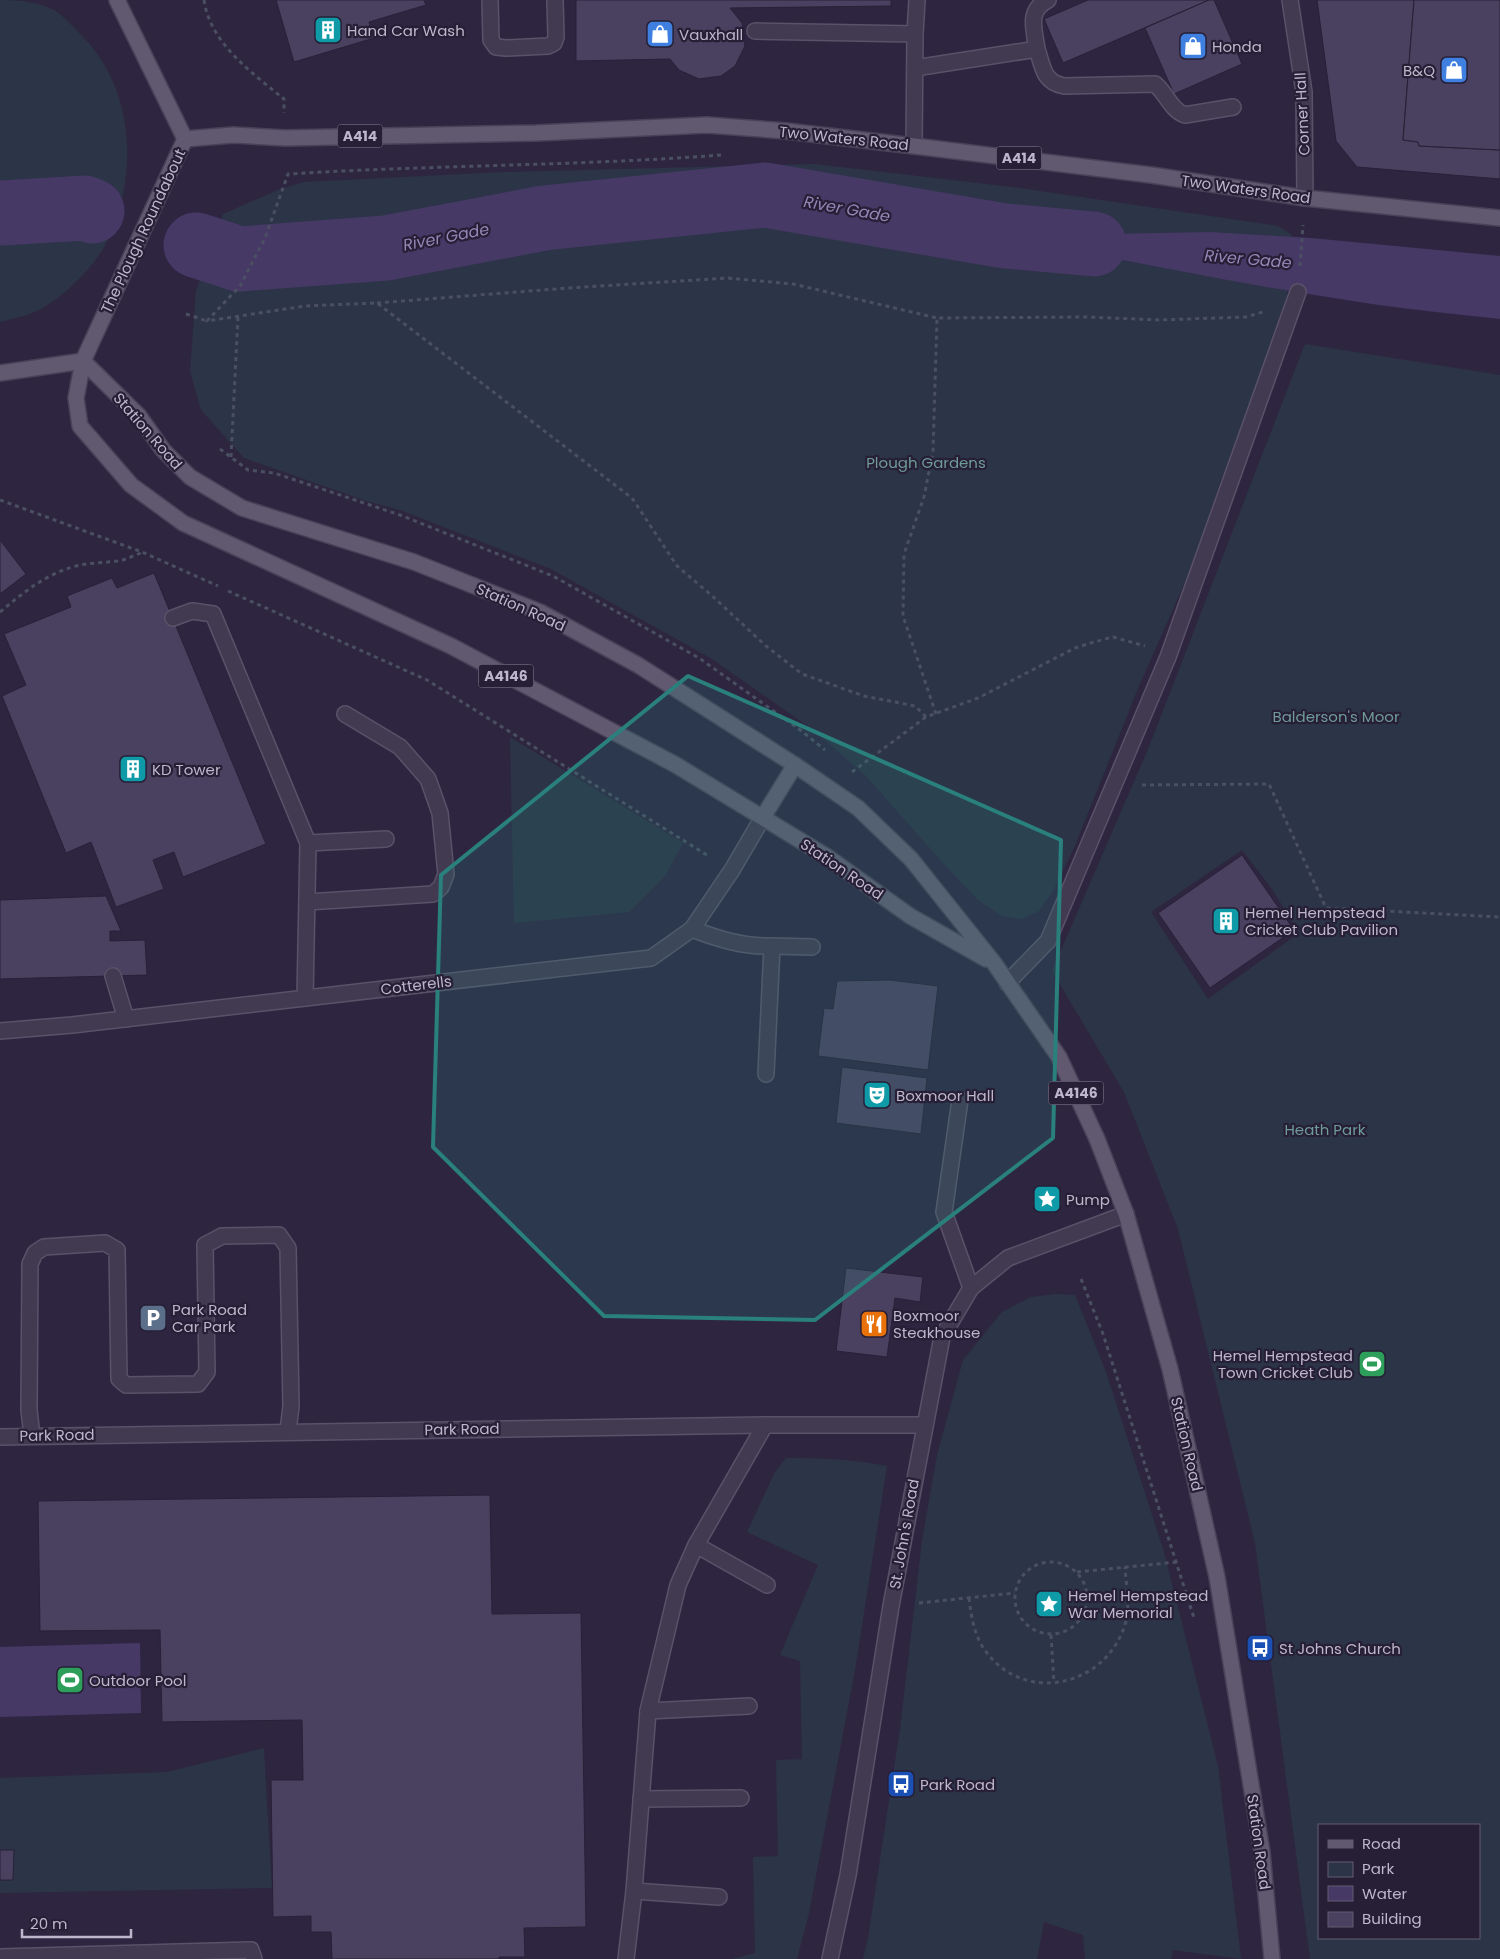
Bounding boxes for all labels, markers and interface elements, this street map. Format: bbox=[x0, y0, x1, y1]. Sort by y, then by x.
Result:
building icon: Hand Car Wash bbox=[313, 15, 343, 45]
shop icon: Vauxhall bbox=[645, 19, 675, 49]
place label: Hand Car Wash bbox=[347, 20, 465, 41]
place label: Vauxhall bbox=[679, 24, 743, 45]
shop icon: Honda bbox=[1178, 31, 1208, 61]
place label: Honda bbox=[1212, 36, 1262, 57]
shop icon: B&Q bbox=[1439, 55, 1469, 85]
place label: B&Q bbox=[1403, 60, 1435, 81]
street label: Corner Hall bbox=[1289, 72, 1315, 156]
street label: Two Waters Road bbox=[778, 121, 910, 155]
road number: A414 bbox=[338, 124, 382, 148]
street label: The Plough Roundabout bbox=[96, 145, 190, 317]
road number: A414 bbox=[996, 146, 1042, 170]
street label: Two Waters Road bbox=[1180, 170, 1312, 208]
water label: River Gade bbox=[802, 190, 892, 228]
water label: River Gade bbox=[401, 217, 491, 257]
water label: River Gade bbox=[1204, 244, 1293, 274]
street label: Station Road bbox=[109, 388, 187, 474]
park label: Plough Gardens bbox=[866, 452, 986, 473]
street label: Station Road bbox=[473, 578, 569, 636]
road number: A4146 bbox=[478, 664, 534, 688]
park label: Balderson's Moor bbox=[1272, 706, 1400, 727]
building icon: KD Tower bbox=[118, 754, 148, 784]
place label: KD Tower bbox=[152, 759, 221, 780]
street label: Station Road bbox=[796, 834, 888, 904]
place label: Hemel Hempstead Cricket Club Pavilion bbox=[1245, 902, 1398, 940]
building icon: Hemel Hempstead Cricket Club Pavilion bbox=[1211, 906, 1241, 936]
street label: Cotterells bbox=[379, 970, 453, 1000]
theatre icon: Boxmoor Hall bbox=[862, 1080, 892, 1110]
road number: A4146 bbox=[1048, 1082, 1104, 1104]
place label: Boxmoor Hall bbox=[896, 1085, 994, 1106]
park label: Heath Park bbox=[1284, 1119, 1366, 1140]
place icon: Pump bbox=[1032, 1184, 1062, 1214]
place label: Pump bbox=[1066, 1189, 1110, 1210]
place label: Park Road Car Park bbox=[172, 1299, 247, 1337]
parking icon: Park Road Car Park bbox=[138, 1303, 168, 1333]
place label: Boxmoor Steakhouse bbox=[893, 1305, 980, 1343]
restaurant icon: Boxmoor Steakhouse bbox=[859, 1309, 889, 1339]
place label: Hemel Hempstead Town Cricket Club bbox=[1213, 1345, 1353, 1383]
sports icon: Hemel Hempstead Town Cricket Club bbox=[1357, 1349, 1387, 1379]
street label: Station Road bbox=[1166, 1395, 1208, 1493]
street label: Park Road bbox=[424, 1418, 500, 1440]
street label: Park Road bbox=[19, 1424, 95, 1446]
street label: St. John's Road bbox=[884, 1477, 924, 1591]
place label: Hemel Hempstead War Memorial bbox=[1068, 1585, 1208, 1623]
place icon: Hemel Hempstead War Memorial bbox=[1034, 1589, 1064, 1619]
bus stop icon: St Johns Church bbox=[1245, 1633, 1275, 1663]
place label: St Johns Church bbox=[1279, 1638, 1401, 1659]
sports icon: Outdoor Pool bbox=[55, 1665, 85, 1695]
place label: Outdoor Pool bbox=[89, 1670, 186, 1691]
bus stop icon: Park Road bbox=[886, 1769, 916, 1799]
place label: Park Road bbox=[920, 1774, 995, 1795]
street label: Station Road bbox=[1242, 1793, 1276, 1891]
legend bbox=[1318, 1824, 1480, 1939]
text: Road bbox=[1362, 1833, 1401, 1854]
text: Park bbox=[1362, 1858, 1394, 1879]
text: Water bbox=[1362, 1883, 1408, 1904]
scale bar bbox=[22, 1906, 131, 1938]
text: Building bbox=[1362, 1908, 1422, 1929]
text: 20 m bbox=[30, 1913, 68, 1934]

